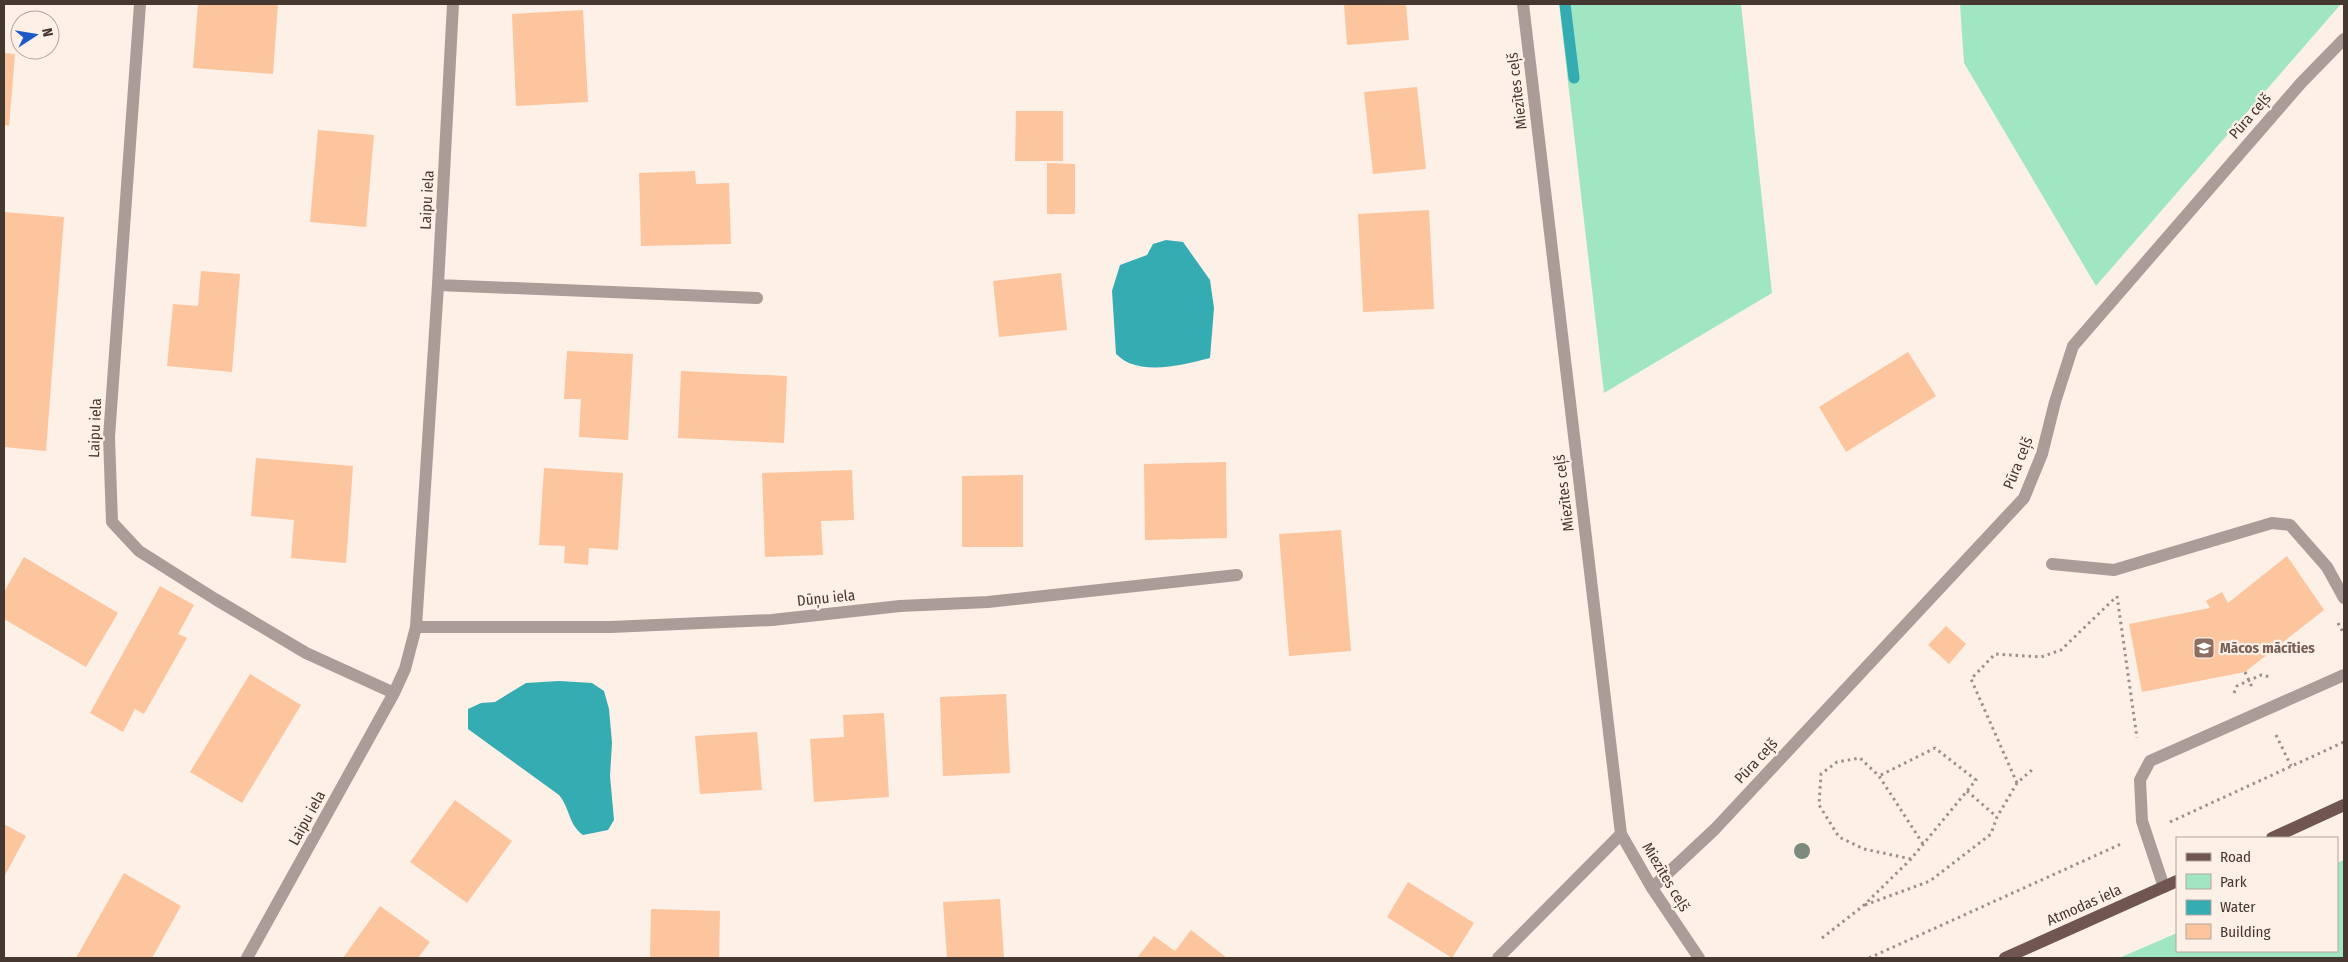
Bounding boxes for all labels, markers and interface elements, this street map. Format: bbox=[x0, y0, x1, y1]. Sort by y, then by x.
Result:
north arrow bbox=[10, 10, 60, 60]
text: N bbox=[38, 27, 56, 38]
street label: Miezītes ceļš bbox=[1503, 51, 1532, 131]
street label: Pūra ceļš bbox=[2225, 89, 2276, 143]
street label: Laipu iela bbox=[416, 170, 438, 230]
street label: Laipu iela bbox=[85, 398, 105, 458]
street label: Pūra ceļš bbox=[1999, 434, 2038, 492]
street label: Miezītes ceļš bbox=[1550, 453, 1579, 533]
street label: Dūņu iela bbox=[796, 586, 856, 611]
school or university icon: Mācos mācīties bbox=[2192, 636, 2216, 660]
place label: Mācos mācīties bbox=[2220, 639, 2315, 657]
street label: Pūra ceļš bbox=[1731, 735, 1782, 788]
street label: Laipu iela bbox=[285, 788, 329, 848]
legend bbox=[2176, 837, 2338, 952]
street label: Miezītes ceļš bbox=[1637, 839, 1694, 915]
text: Road bbox=[2220, 848, 2251, 866]
text: Park bbox=[2220, 873, 2247, 891]
street label: Atmodas iela bbox=[2044, 881, 2124, 929]
text: Water bbox=[2220, 898, 2256, 916]
text: Building bbox=[2220, 923, 2271, 941]

